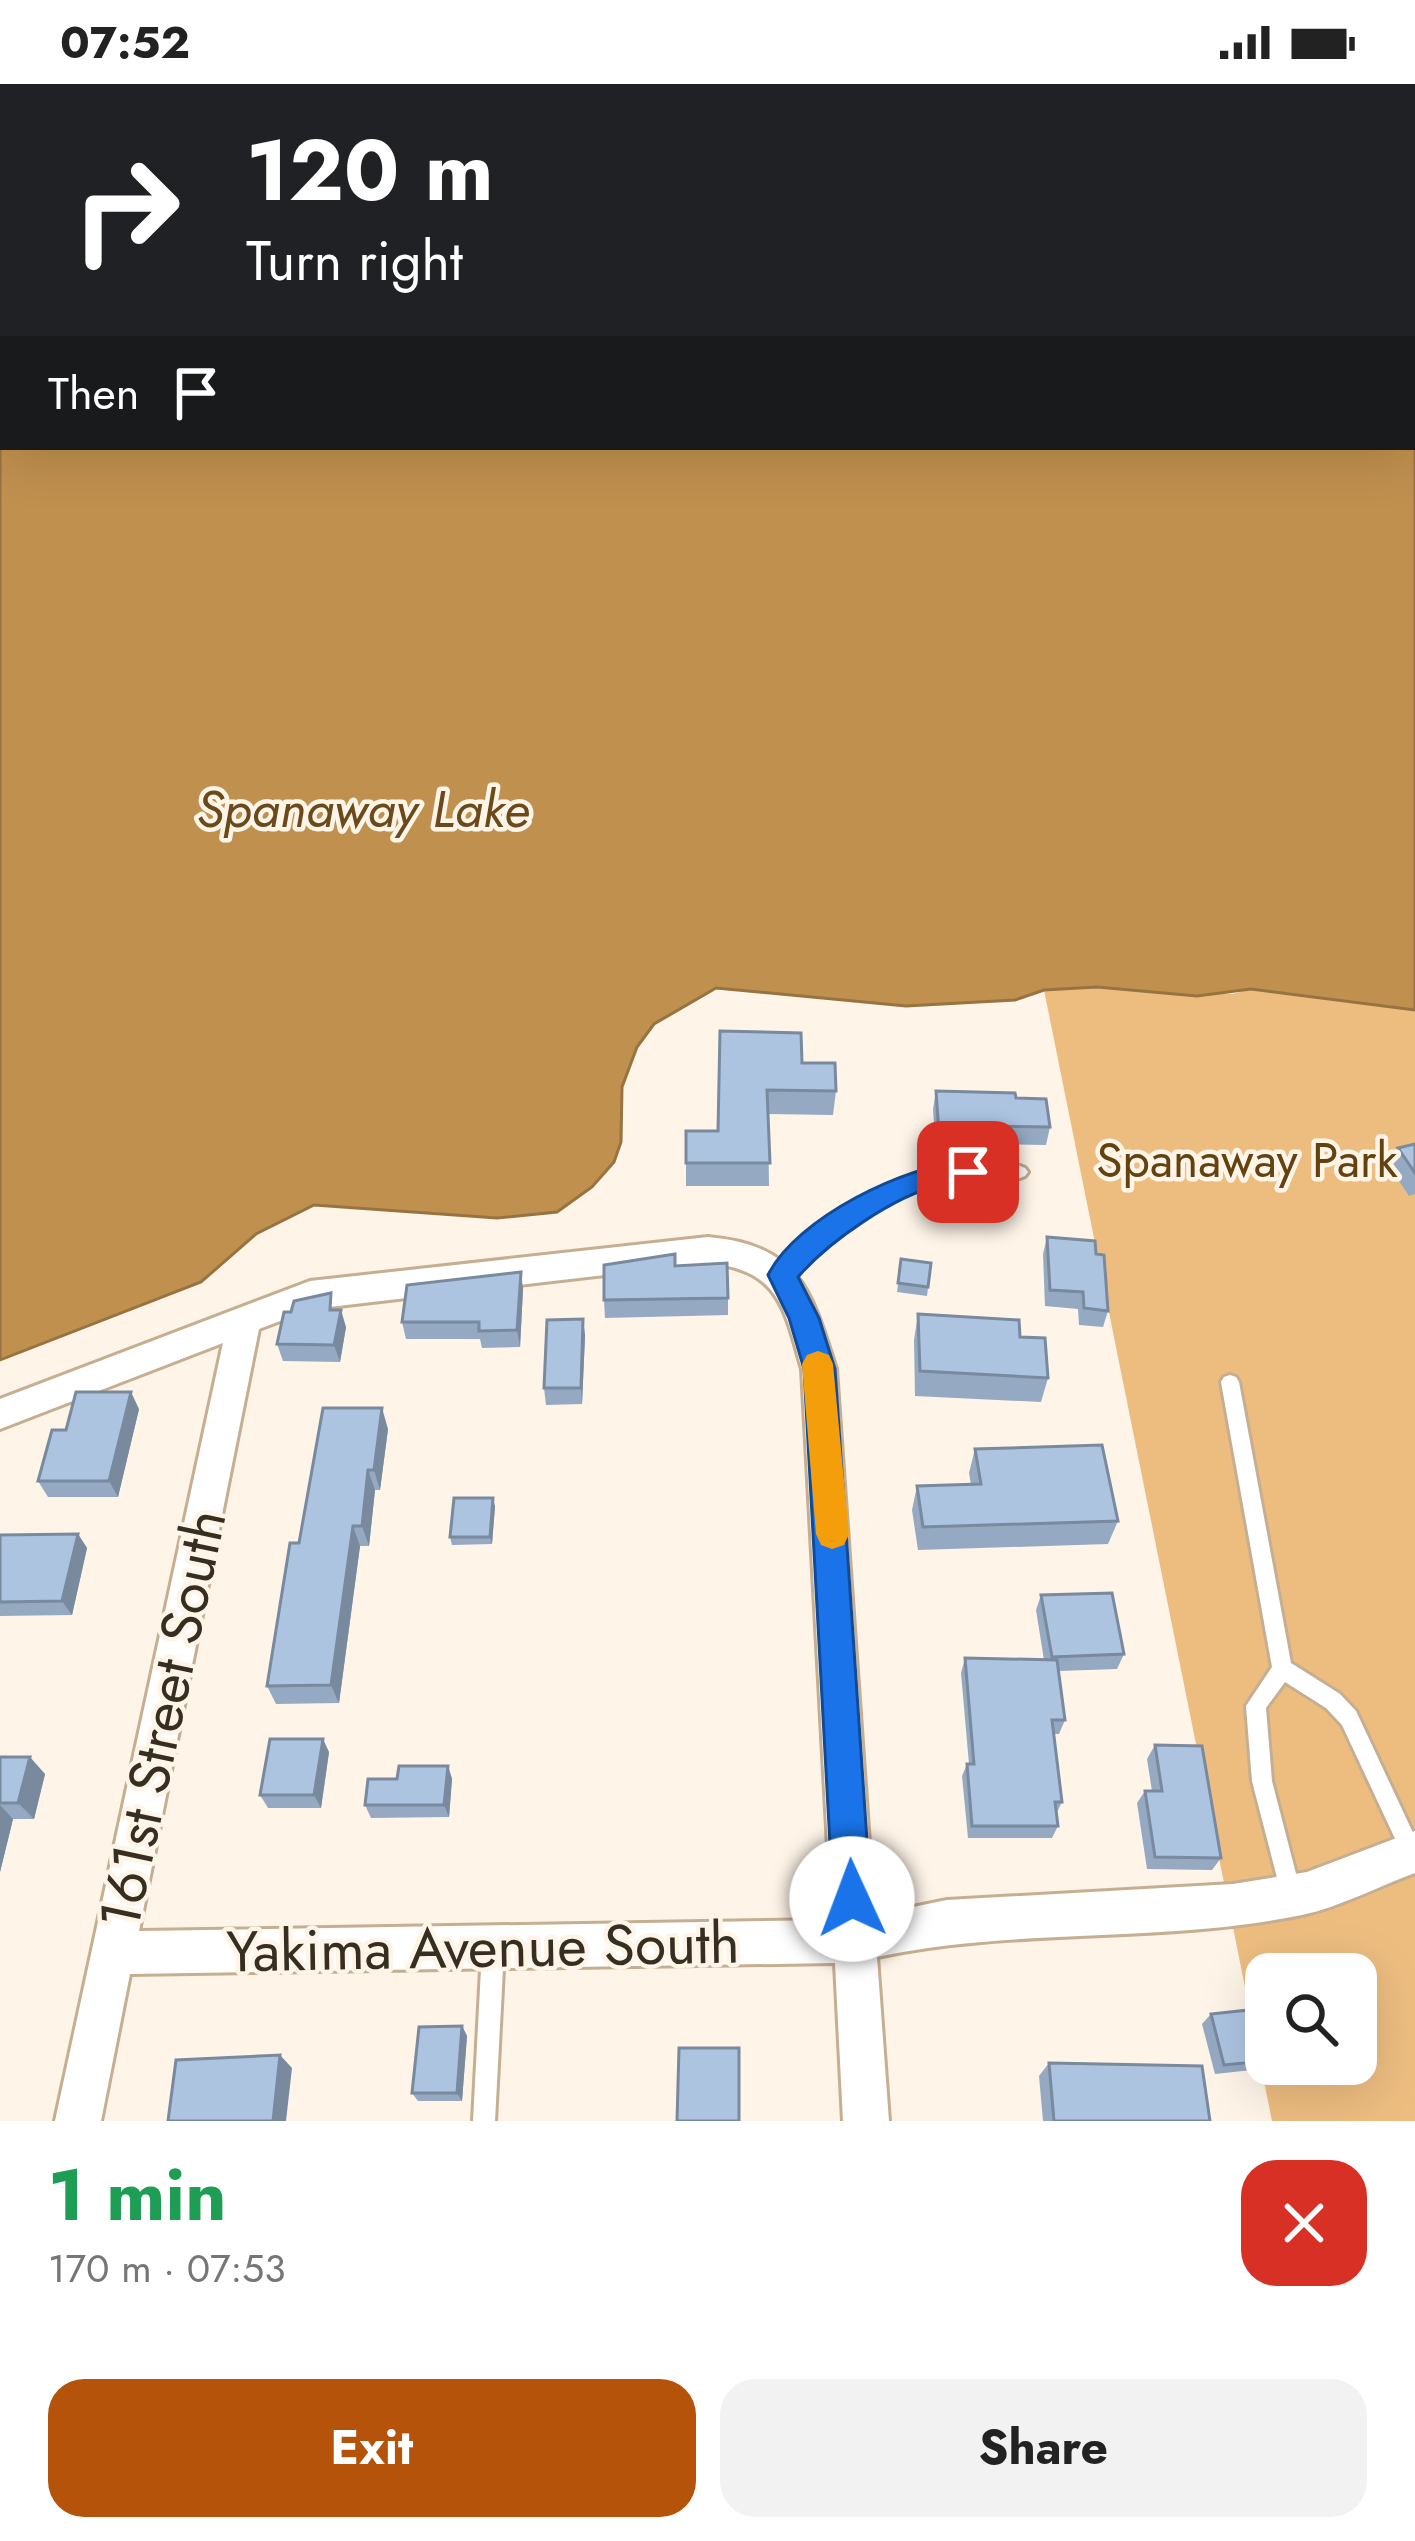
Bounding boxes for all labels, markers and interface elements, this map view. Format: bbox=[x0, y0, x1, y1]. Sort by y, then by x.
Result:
text: 07:52 bbox=[60, 10, 190, 75]
text: 120 m bbox=[246, 110, 494, 232]
icon: right bbox=[48, 132, 204, 288]
text: Turn right bbox=[246, 222, 463, 300]
icon: arrive bbox=[163, 360, 229, 426]
text: Then bbox=[48, 361, 139, 426]
water label: Spanaway Lake bbox=[196, 772, 530, 846]
pin bbox=[917, 1121, 1019, 1223]
park label: Spanaway Park bbox=[1096, 1126, 1399, 1195]
icon: arrive bbox=[935, 1139, 1001, 1205]
street label: 161st Street South bbox=[78, 1502, 246, 1936]
position arrow bbox=[789, 1836, 915, 1962]
street label: Yakima Avenue South bbox=[226, 1902, 740, 1992]
map controls bbox=[1245, 1953, 1377, 2085]
button: search bbox=[1245, 1953, 1377, 2085]
text: 1 min bbox=[48, 2143, 227, 2247]
button: close bbox=[1241, 2160, 1367, 2286]
text: 170 m · 07:53 bbox=[48, 2240, 286, 2297]
button: Exit bbox=[48, 2379, 696, 2517]
button: Share bbox=[720, 2379, 1367, 2517]

